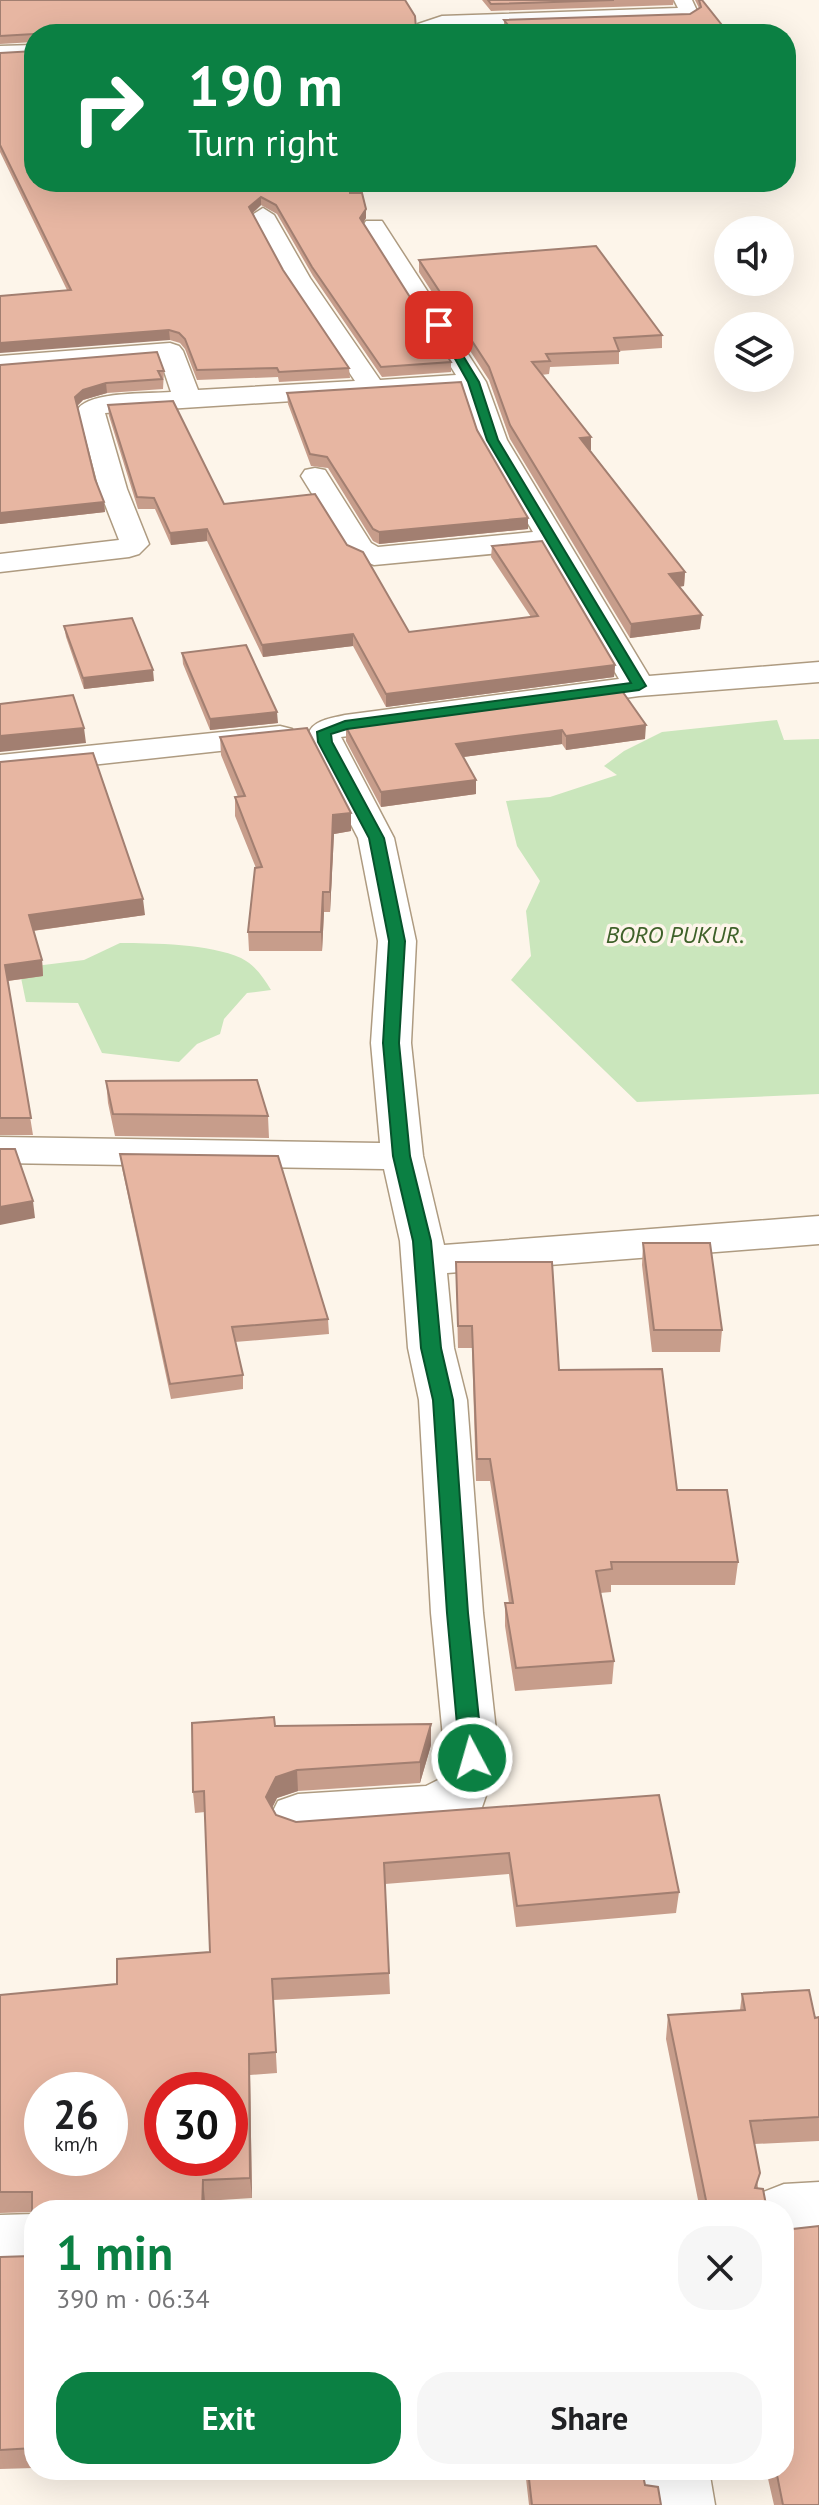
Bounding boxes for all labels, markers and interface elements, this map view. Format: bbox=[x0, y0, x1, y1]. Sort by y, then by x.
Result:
text: 190 m bbox=[188, 49, 343, 121]
icon: right bbox=[56, 56, 160, 160]
text: Turn right bbox=[188, 119, 338, 166]
map controls bbox=[714, 216, 794, 392]
button: sound bbox=[714, 216, 794, 296]
pin bbox=[405, 291, 473, 359]
icon: arrive bbox=[417, 303, 461, 347]
button: layers bbox=[714, 312, 794, 392]
water label: BORO PUKUR. bbox=[606, 919, 744, 950]
position arrow bbox=[430, 1716, 514, 1800]
speed limit sign: 30 bbox=[144, 2072, 248, 2176]
text: 26 bbox=[53, 2088, 99, 2140]
text: km/h bbox=[54, 2131, 98, 2157]
text: 1 min bbox=[56, 2221, 173, 2283]
button: close bbox=[678, 2226, 762, 2310]
text: 390 m · 06:34 bbox=[56, 2282, 210, 2315]
button: Exit bbox=[56, 2372, 401, 2464]
button: Share bbox=[417, 2372, 762, 2464]

